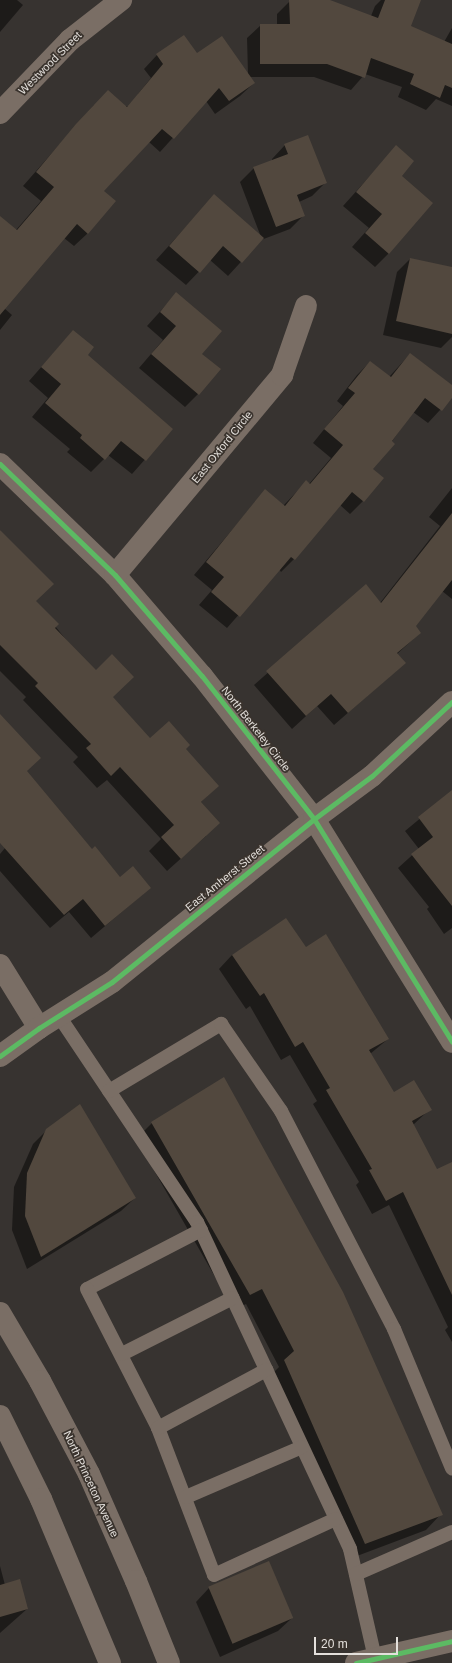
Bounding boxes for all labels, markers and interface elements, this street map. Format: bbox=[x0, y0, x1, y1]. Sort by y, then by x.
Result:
street label: Westwood Street bbox=[16, 29, 84, 97]
street label: East Oxford Circle bbox=[189, 408, 255, 486]
street label: North Berkeley Circle bbox=[219, 684, 293, 774]
street label: East Amherst Street bbox=[183, 842, 267, 914]
street label: North Princeton Avenue bbox=[60, 1428, 122, 1540]
scale bar bbox=[316, 1629, 400, 1655]
text: 20 m bbox=[321, 1637, 348, 1651]

